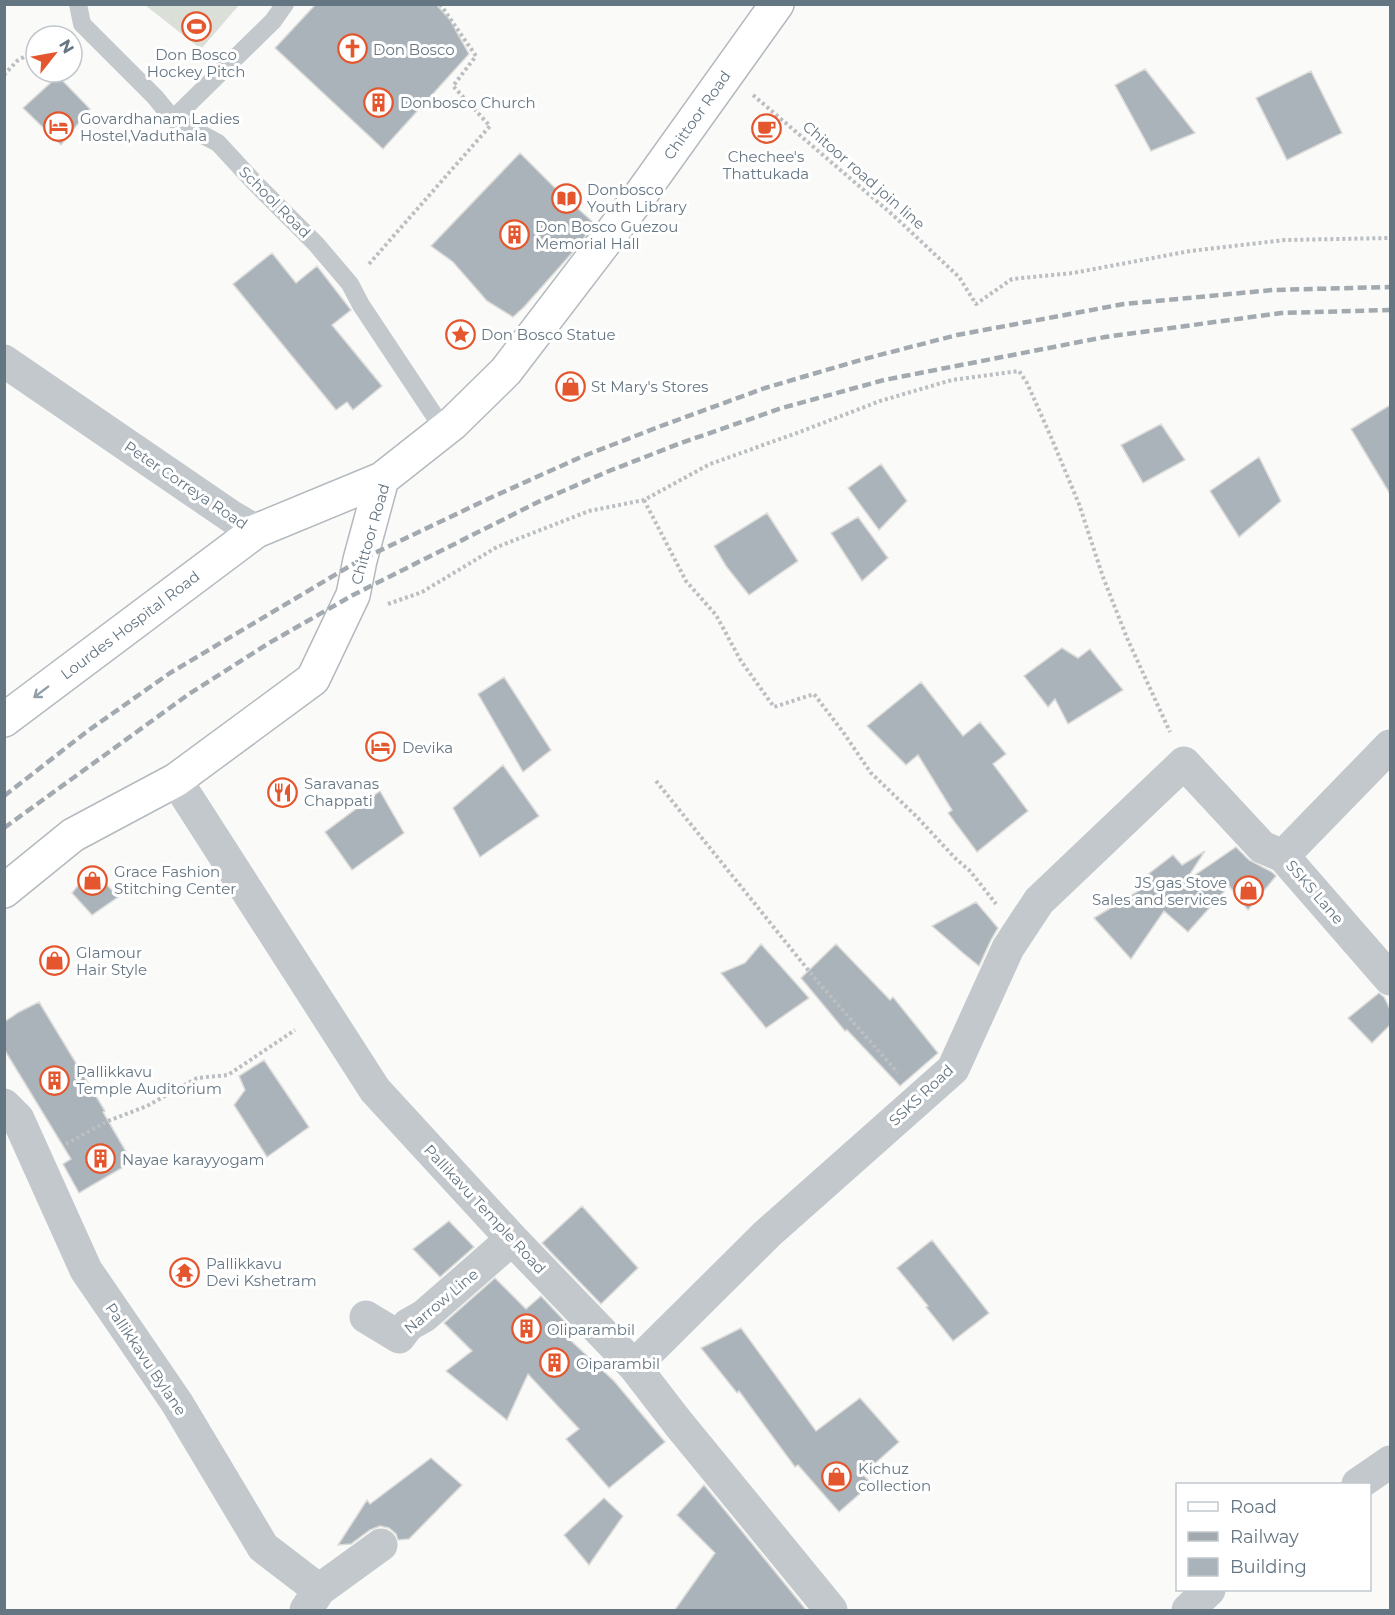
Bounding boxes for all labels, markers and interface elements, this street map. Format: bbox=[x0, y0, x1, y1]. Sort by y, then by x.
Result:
sports icon: Don Bosco Hockey Pitch bbox=[180, 11, 212, 43]
north arrow bbox=[24, 24, 84, 84]
church icon: Don Bosco bbox=[336, 33, 368, 65]
text: N bbox=[55, 36, 78, 57]
place label: Don Bosco bbox=[373, 40, 455, 59]
place label: Don Bosco Hockey Pitch bbox=[147, 45, 245, 81]
street label: Chittoor Road bbox=[659, 67, 735, 163]
building icon: Donbosco Church bbox=[363, 86, 395, 118]
place label: Donbosco Church bbox=[400, 93, 536, 112]
place label: Govardhanam Ladies Hostel,Vaduthala bbox=[80, 109, 240, 145]
hotel icon: Govardhanam Ladies Hostel,Vaduthala bbox=[43, 111, 75, 143]
cafe icon: Chechee's Thattukada bbox=[750, 113, 782, 145]
street label: Chitoor road join line bbox=[799, 117, 929, 233]
place label: Chechee's Thattukada bbox=[723, 147, 809, 183]
street label: School Road bbox=[235, 162, 315, 242]
place label: Donbosco Youth Library bbox=[587, 180, 687, 216]
library icon: Donbosco Youth Library bbox=[550, 182, 582, 214]
place label: Don Bosco Guezou Memorial Hall bbox=[535, 217, 678, 253]
building icon: Don Bosco Guezou Memorial Hall bbox=[498, 219, 530, 251]
place icon: Don Bosco Statue bbox=[444, 318, 476, 350]
place label: Don Bosco Statue bbox=[481, 325, 616, 344]
shop icon: St Mary's Stores bbox=[554, 370, 586, 402]
place label: St Mary's Stores bbox=[591, 377, 708, 396]
street label: Peter Correya Road bbox=[121, 437, 251, 533]
street label: Chittoor Road bbox=[346, 481, 394, 587]
street label: Lourdes Hospital Road bbox=[57, 566, 203, 684]
one-way arrow bbox=[34, 686, 50, 698]
hotel icon: Devika bbox=[365, 731, 397, 763]
place label: Devika bbox=[402, 738, 453, 757]
place label: Saravanas Chappati bbox=[304, 774, 379, 810]
restaurant icon: Saravanas Chappati bbox=[267, 776, 299, 808]
street label: SSKS Lane bbox=[1282, 856, 1348, 928]
place label: Grace Fashion Stitching Center bbox=[114, 862, 236, 898]
shop icon: Grace Fashion Stitching Center bbox=[77, 864, 109, 896]
place label: JS gas Stove Sales and services bbox=[1092, 873, 1227, 909]
shop icon: JS gas Stove Sales and services bbox=[1232, 875, 1264, 907]
place label: Glamour Hair Style bbox=[76, 943, 147, 979]
shop icon: Glamour Hair Style bbox=[39, 945, 71, 977]
street label: SSKS Road bbox=[885, 1060, 957, 1130]
place label: Pallikkavu Temple Auditorium bbox=[76, 1062, 222, 1098]
building icon: Pallikkavu Temple Auditorium bbox=[39, 1064, 71, 1096]
street label: Pallikavu Temple Road bbox=[420, 1140, 550, 1278]
building icon: Nayae karayyogam bbox=[85, 1143, 117, 1175]
place label: Nayae karayyogam bbox=[122, 1150, 264, 1169]
place label: Pallikkavu Devi Kshetram bbox=[206, 1254, 317, 1290]
temple icon: Pallikkavu Devi Kshetram bbox=[169, 1256, 201, 1288]
street label: Narrow Line bbox=[400, 1264, 482, 1338]
street label: Pallikkavu Bylane bbox=[101, 1299, 191, 1419]
building icon: Oliparambil bbox=[510, 1313, 542, 1345]
place label: Oliparambil bbox=[547, 1320, 635, 1339]
building icon: Oiparambil bbox=[539, 1347, 571, 1379]
place label: Oiparambil bbox=[576, 1354, 660, 1373]
place label: Kichuz collection bbox=[858, 1459, 931, 1495]
shop icon: Kichuz collection bbox=[821, 1461, 853, 1493]
legend bbox=[1176, 1483, 1371, 1591]
text: Road bbox=[1230, 1496, 1277, 1518]
text: Railway bbox=[1230, 1526, 1299, 1548]
text: Building bbox=[1230, 1556, 1307, 1578]

